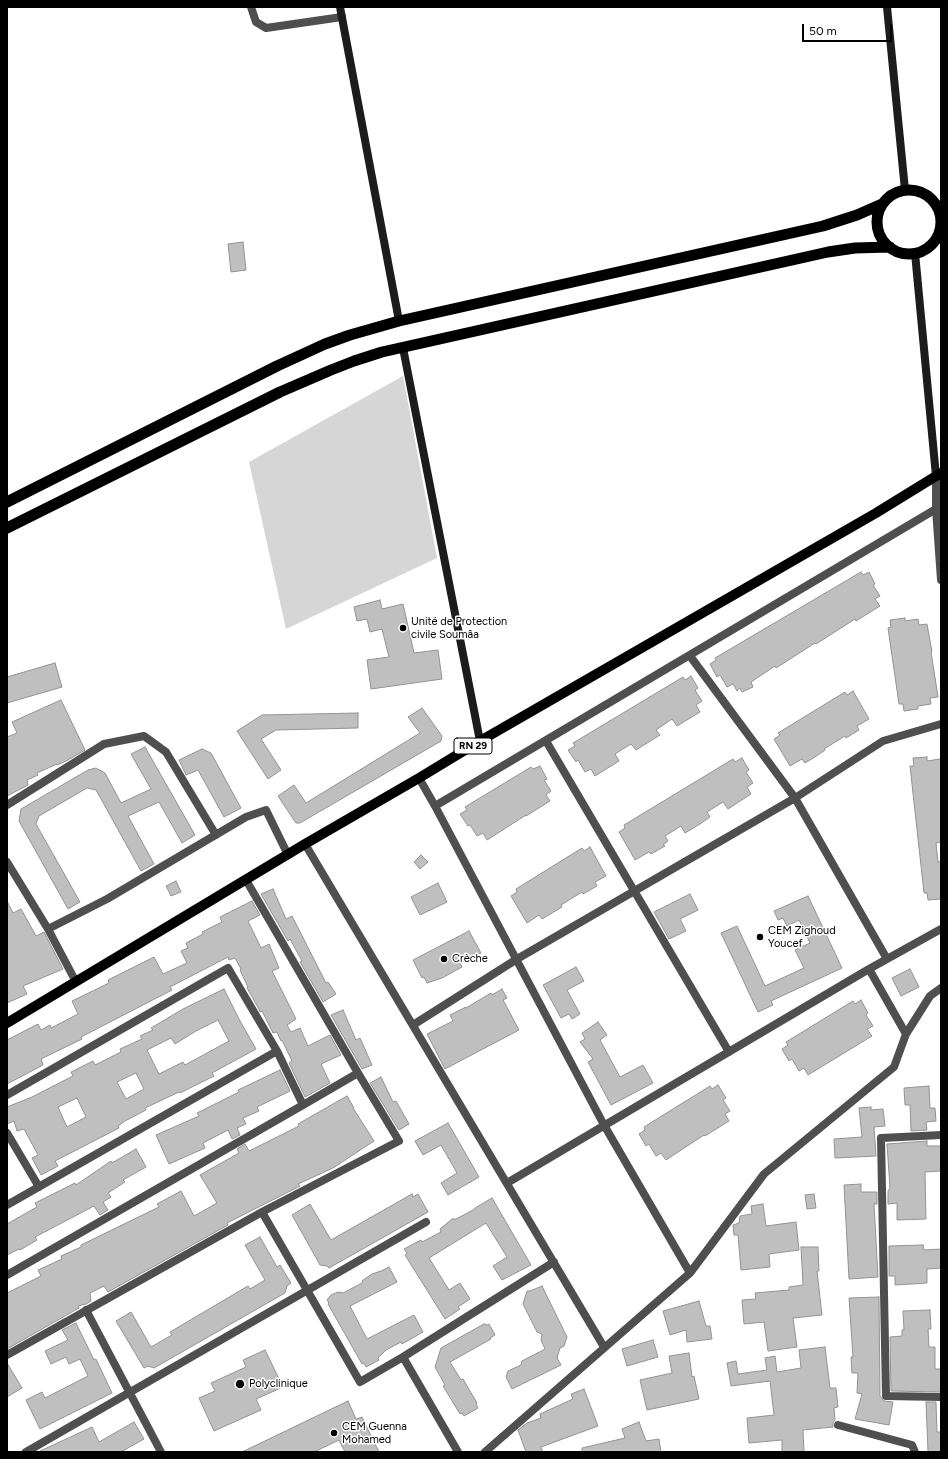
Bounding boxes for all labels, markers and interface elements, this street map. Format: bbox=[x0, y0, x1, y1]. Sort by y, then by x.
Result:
scale bar bbox=[804, 16, 894, 42]
text: 50 m bbox=[809, 24, 837, 38]
place label: Unité de Protection civile Soumâa bbox=[411, 615, 507, 641]
marker: Unité de Protection civile Soumâa bbox=[398, 623, 408, 633]
road number: RN 29 bbox=[454, 738, 492, 754]
place label: CEM Zighoud Youcef bbox=[768, 924, 836, 950]
marker: CEM Zighoud Youcef bbox=[755, 932, 765, 942]
place label: Crèche bbox=[452, 952, 488, 966]
marker: Crèche bbox=[439, 954, 449, 964]
place label: Polyclinique bbox=[249, 1377, 308, 1391]
marker: Polyclinique bbox=[234, 1378, 246, 1390]
place label: CEM Guenna Mohamed bbox=[342, 1420, 407, 1446]
marker: CEM Guenna Mohamed bbox=[329, 1428, 339, 1438]

